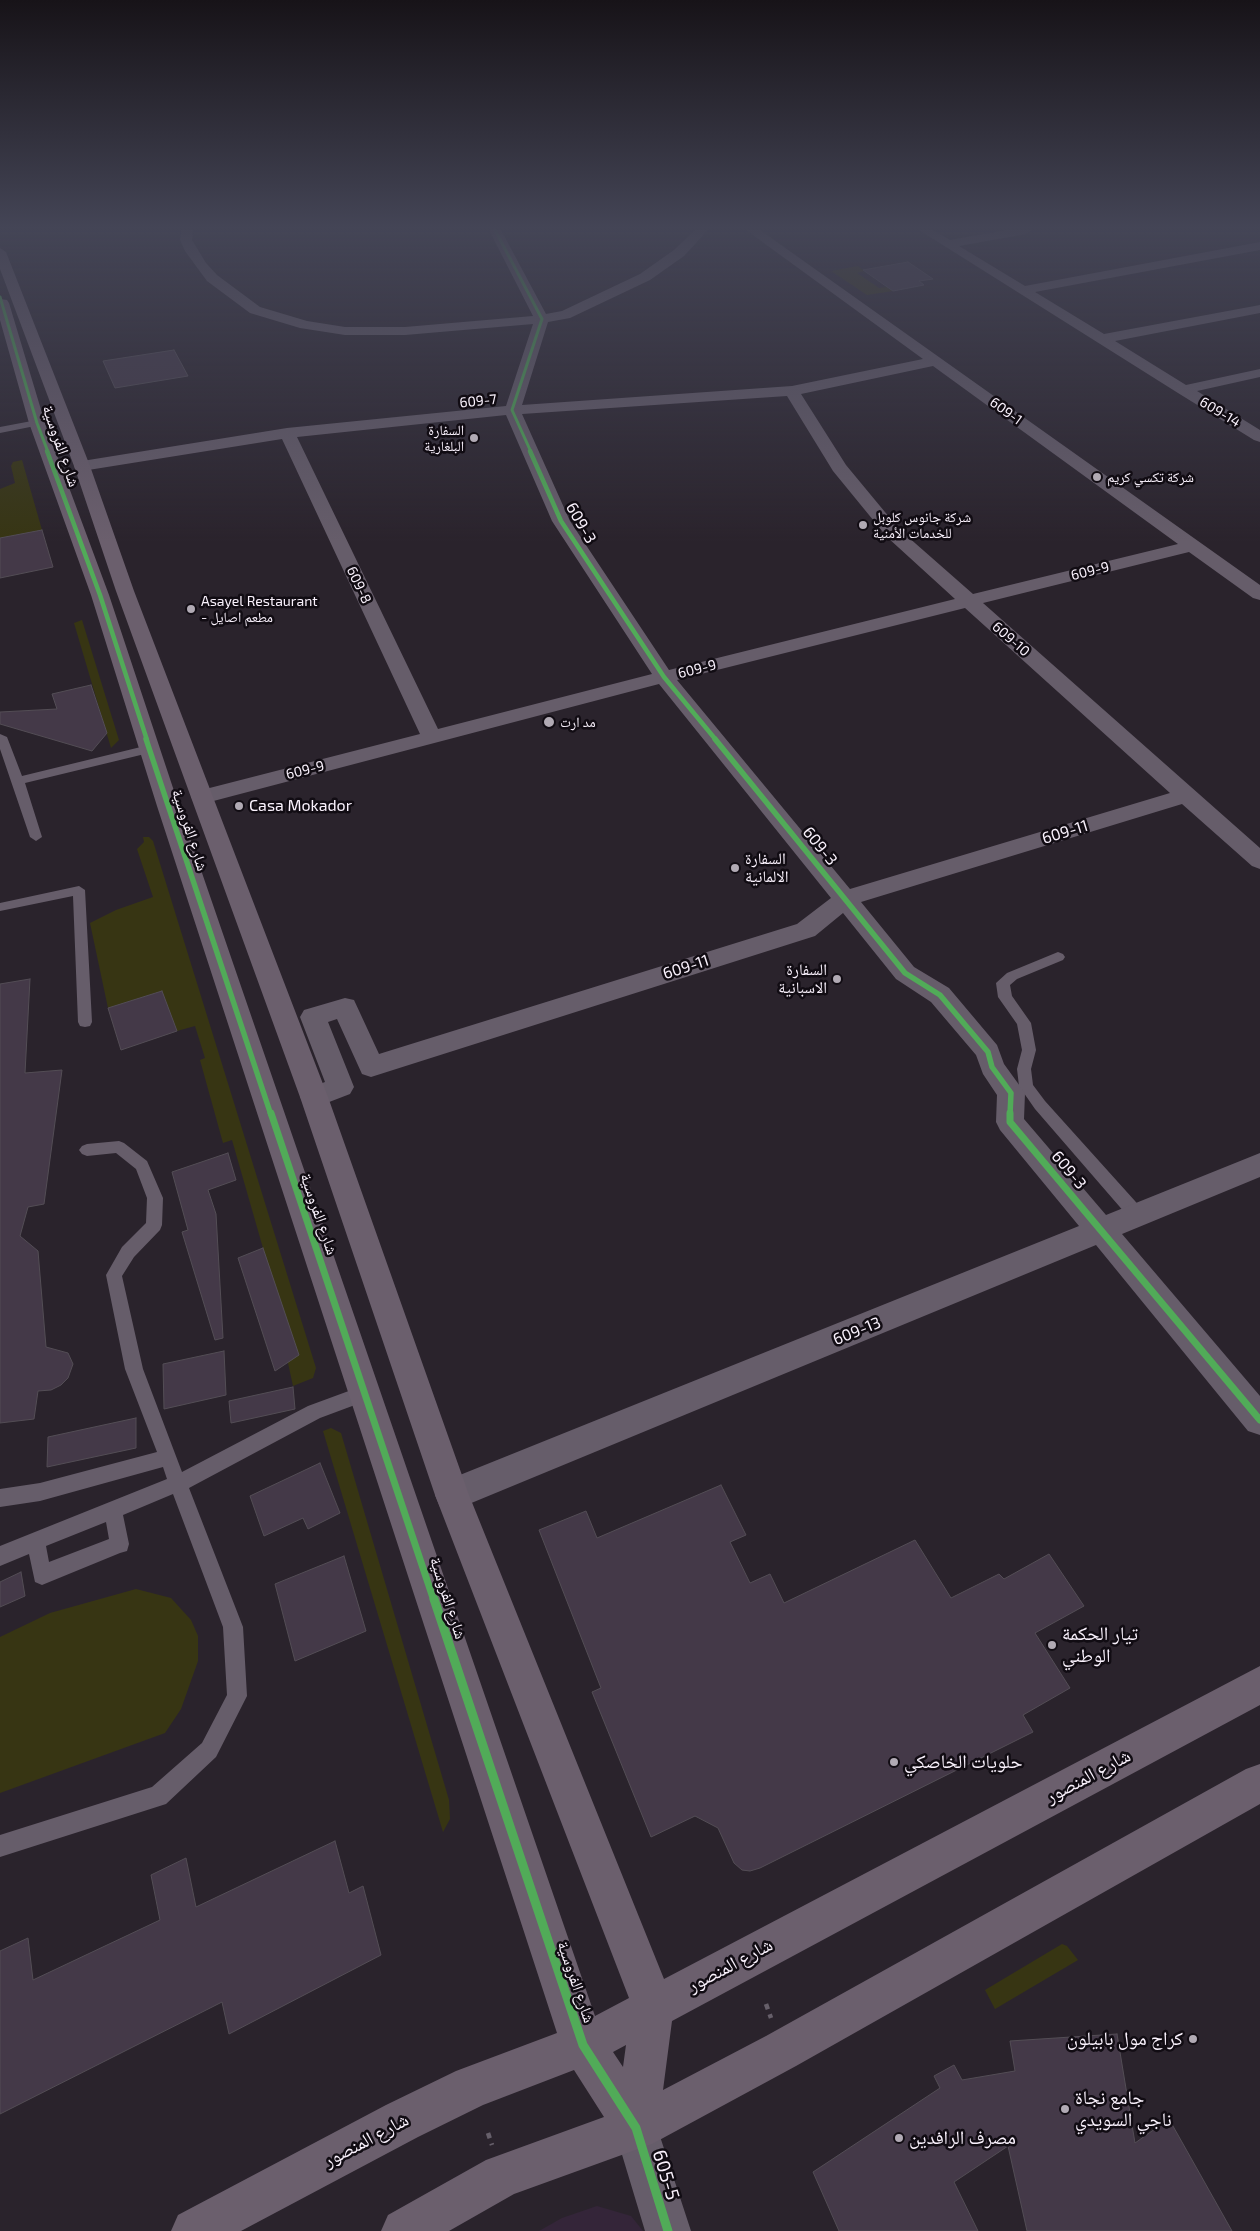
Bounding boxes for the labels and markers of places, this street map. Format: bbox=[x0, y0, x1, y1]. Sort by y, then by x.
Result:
place label: السفارة البلغارية bbox=[424, 422, 464, 454]
marker: السفارة البلغارية bbox=[468, 432, 480, 444]
place label: شركة تكسي كريم bbox=[1107, 469, 1194, 485]
marker: شركة تكسي كريم bbox=[1091, 471, 1103, 483]
place label: شركة جانوس كلوبل للخدمات الأمنية bbox=[873, 509, 971, 542]
marker: شركة جانوس كلوبل للخدمات الأمنية bbox=[857, 519, 869, 531]
place label: Asayel Restaurant - مطعم اصايل bbox=[201, 593, 318, 626]
marker: Asayel Restaurant - مطعم اصايل bbox=[185, 603, 197, 615]
place label: مد ارت bbox=[560, 714, 596, 730]
marker: مد ارت bbox=[542, 715, 556, 729]
place label: Casa Mokador bbox=[249, 796, 352, 816]
marker: Casa Mokador bbox=[233, 800, 245, 812]
place label: السفارة الالمانية bbox=[745, 849, 789, 887]
marker: السفارة الالمانية bbox=[729, 862, 741, 874]
place label: السفارة الاسبانية bbox=[778, 960, 827, 998]
marker: السفارة الاسبانية bbox=[831, 973, 843, 985]
place label: تيار الحكمة الوطني bbox=[1062, 1623, 1138, 1667]
marker: تيار الحكمة الوطني bbox=[1046, 1639, 1058, 1651]
place label: حلويات الخاصكي bbox=[904, 1751, 1023, 1773]
marker: حلويات الخاصكي bbox=[888, 1756, 900, 1768]
place label: كراج مول بابيلون bbox=[1067, 2028, 1183, 2050]
marker: كراج مول بابيلون bbox=[1187, 2033, 1199, 2045]
place label: جامع نجاة ناجي السويدي bbox=[1075, 2087, 1172, 2131]
marker: جامع نجاة ناجي السويدي bbox=[1059, 2103, 1071, 2115]
place label: مصرف الرافدين bbox=[909, 2127, 1016, 2149]
marker: مصرف الرافدين bbox=[893, 2132, 905, 2144]

